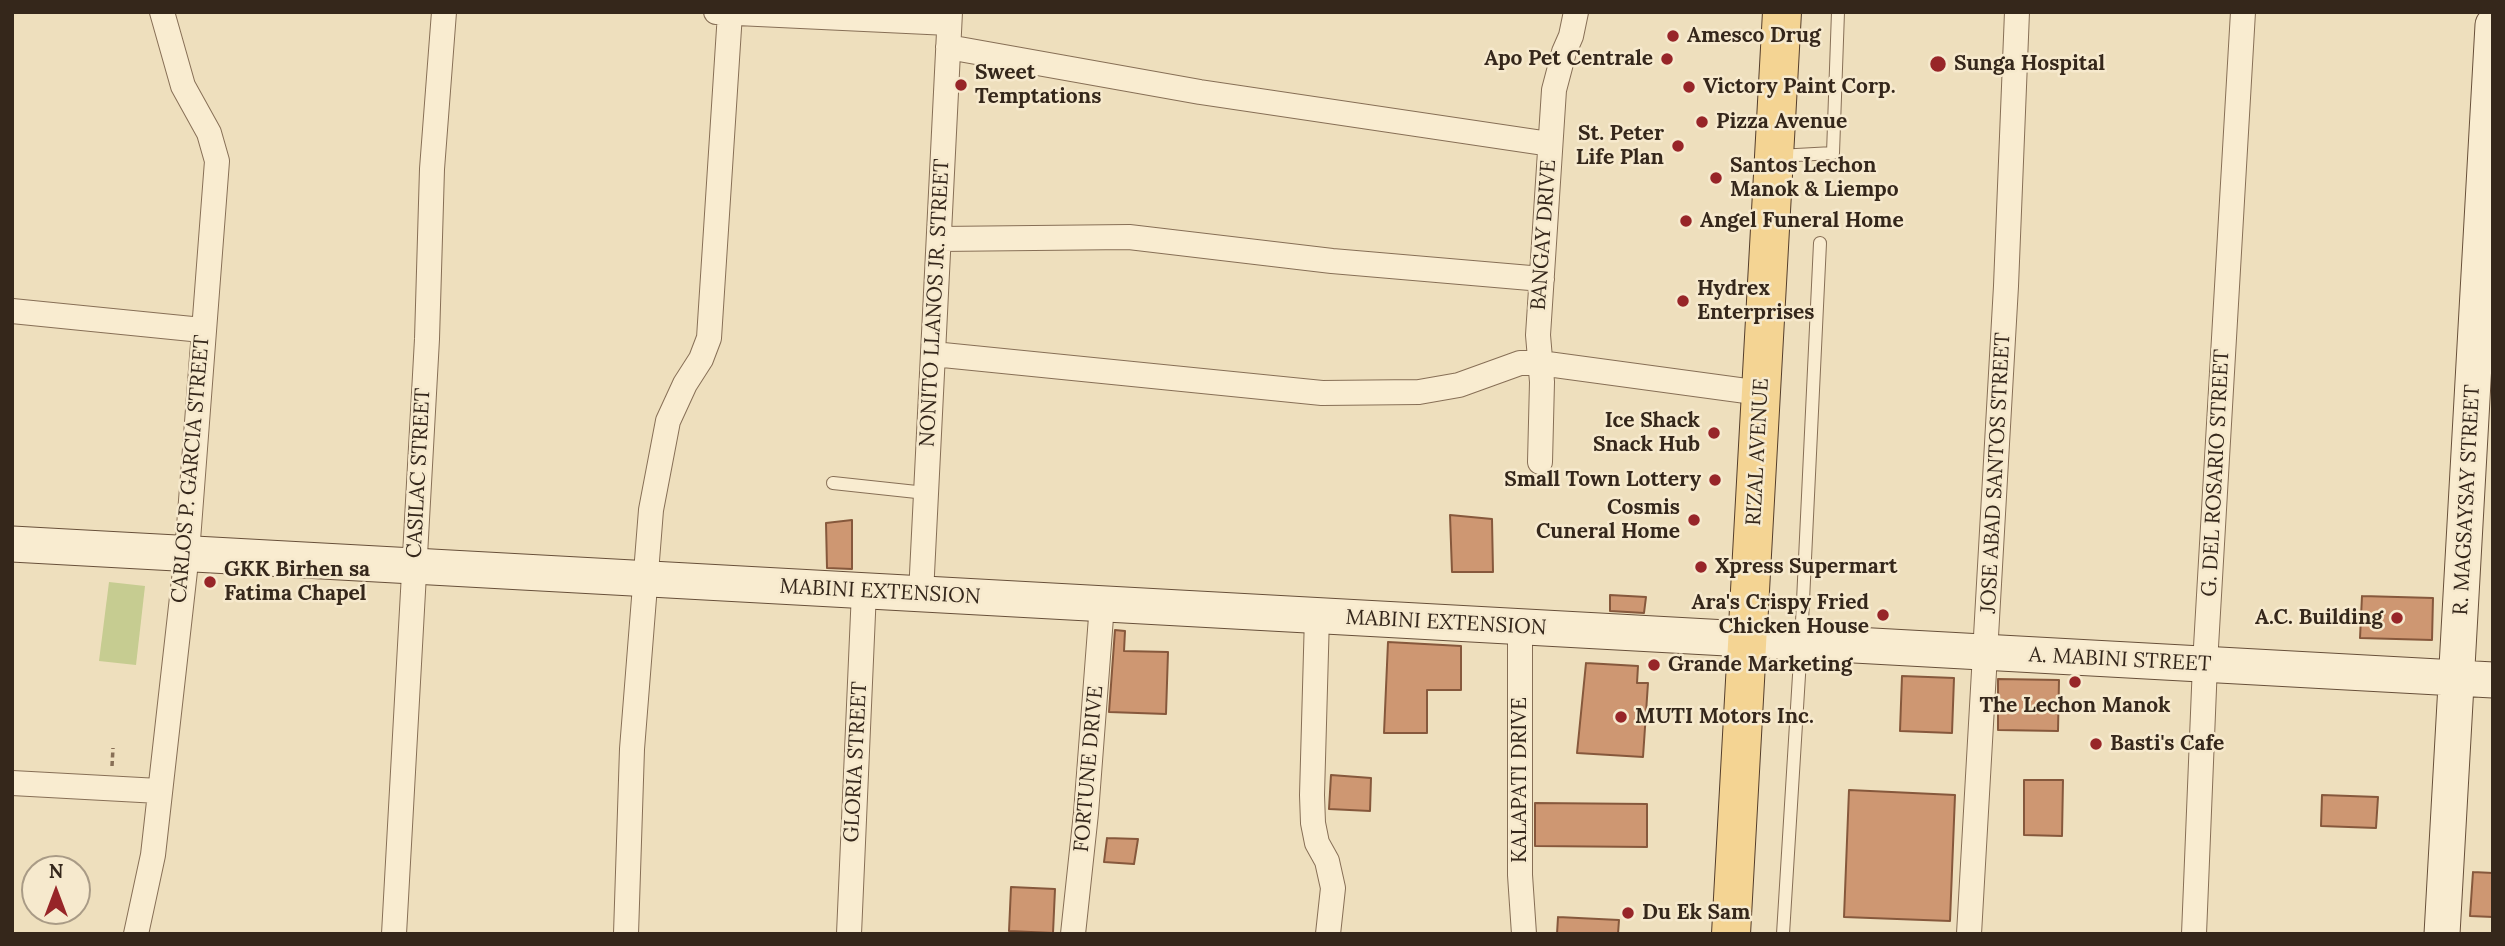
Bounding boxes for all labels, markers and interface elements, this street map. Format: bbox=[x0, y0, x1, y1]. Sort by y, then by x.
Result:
place label: Amesco Drug bbox=[1687, 23, 1821, 49]
marker: Amesco Drug bbox=[1665, 28, 1681, 44]
place label: Apo Pet Centrale bbox=[1484, 46, 1653, 72]
marker: Apo Pet Centrale bbox=[1659, 51, 1675, 67]
place label: Sunga Hospital bbox=[1954, 51, 2105, 77]
marker: Sunga Hospital bbox=[1928, 54, 1948, 74]
place label: Sweet Temptations bbox=[975, 60, 1101, 110]
place label: Victory Paint Corp. bbox=[1703, 74, 1896, 100]
marker: Sweet Temptations bbox=[953, 77, 969, 93]
marker: Victory Paint Corp. bbox=[1681, 79, 1697, 95]
place label: Pizza Avenue bbox=[1716, 109, 1847, 135]
marker: Pizza Avenue bbox=[1694, 114, 1710, 130]
place label: St. Peter Life Plan bbox=[1576, 121, 1664, 171]
marker: St. Peter Life Plan bbox=[1670, 138, 1686, 154]
place label: Santos Lechon Manok & Liempo bbox=[1730, 153, 1899, 203]
street label: NONITO LLANOS JR. STREET bbox=[915, 158, 955, 448]
street label: BANGAY DRIVE bbox=[1526, 159, 1562, 311]
marker: Santos Lechon Manok & Liempo bbox=[1708, 170, 1724, 186]
place label: Angel Funeral Home bbox=[1700, 208, 1904, 234]
marker: Angel Funeral Home bbox=[1678, 213, 1694, 229]
place label: Hydrex Enterprises bbox=[1697, 276, 1815, 326]
marker: Hydrex Enterprises bbox=[1675, 293, 1691, 309]
street label: JOSE ABAD SANTOS STREET bbox=[1976, 332, 2016, 614]
street label: CARLOS P. GARCIA STREET bbox=[167, 334, 215, 604]
street label: G. DEL ROSARIO STREET bbox=[2197, 349, 2235, 597]
street label: RIZAL AVENUE bbox=[1742, 378, 1774, 526]
street label: R. MAGSAYSAY STREET bbox=[2448, 384, 2486, 616]
street label: CASILAC STREET bbox=[402, 387, 436, 559]
place label: Ice Shack Snack Hub bbox=[1593, 408, 1700, 458]
marker: Ice Shack Snack Hub bbox=[1706, 425, 1722, 441]
place label: Small Town Lottery bbox=[1504, 467, 1701, 493]
marker: Small Town Lottery bbox=[1707, 472, 1723, 488]
place label: Cosmis Cuneral Home bbox=[1536, 495, 1680, 545]
marker: Cosmis Cuneral Home bbox=[1686, 512, 1702, 528]
place label: Xpress Supermart bbox=[1715, 554, 1898, 580]
place label: GKK Birhen sa Fatima Chapel bbox=[224, 557, 370, 607]
marker: Xpress Supermart bbox=[1693, 559, 1709, 575]
marker: GKK Birhen sa Fatima Chapel bbox=[202, 574, 218, 590]
street label: MABINI EXTENSION bbox=[779, 574, 981, 610]
place label: Ara's Crispy Fried Chicken House bbox=[1692, 590, 1869, 640]
street label: MABINI EXTENSION bbox=[1345, 605, 1547, 641]
place label: A.C. Building bbox=[2255, 605, 2383, 631]
marker: Ara's Crispy Fried Chicken House bbox=[1875, 607, 1891, 623]
marker: A.C. Building bbox=[2389, 610, 2405, 626]
street label: A. MABINI STREET bbox=[2028, 643, 2212, 677]
place label: Grande Marketing bbox=[1668, 652, 1852, 678]
marker: Grande Marketing bbox=[1646, 657, 1662, 673]
marker: The Lechon Manok bbox=[2067, 674, 2083, 690]
street label: GLORIA STREET bbox=[839, 681, 873, 843]
street label: FORTUNE DRIVE bbox=[1069, 685, 1109, 853]
place label: The Lechon Manok bbox=[1979, 693, 2171, 719]
street label: KALAPATI DRIVE bbox=[1507, 697, 1533, 863]
place label: MUTI Motors Inc. bbox=[1635, 704, 1814, 730]
marker: MUTI Motors Inc. bbox=[1613, 709, 1629, 725]
place label: Basti's Cafe bbox=[2110, 731, 2224, 757]
marker: Basti's Cafe bbox=[2088, 736, 2104, 752]
north arrow bbox=[21, 855, 91, 925]
text: N bbox=[49, 859, 63, 883]
place label: Du Ek Sam bbox=[1642, 900, 1750, 926]
marker: Du Ek Sam bbox=[1620, 905, 1636, 921]

